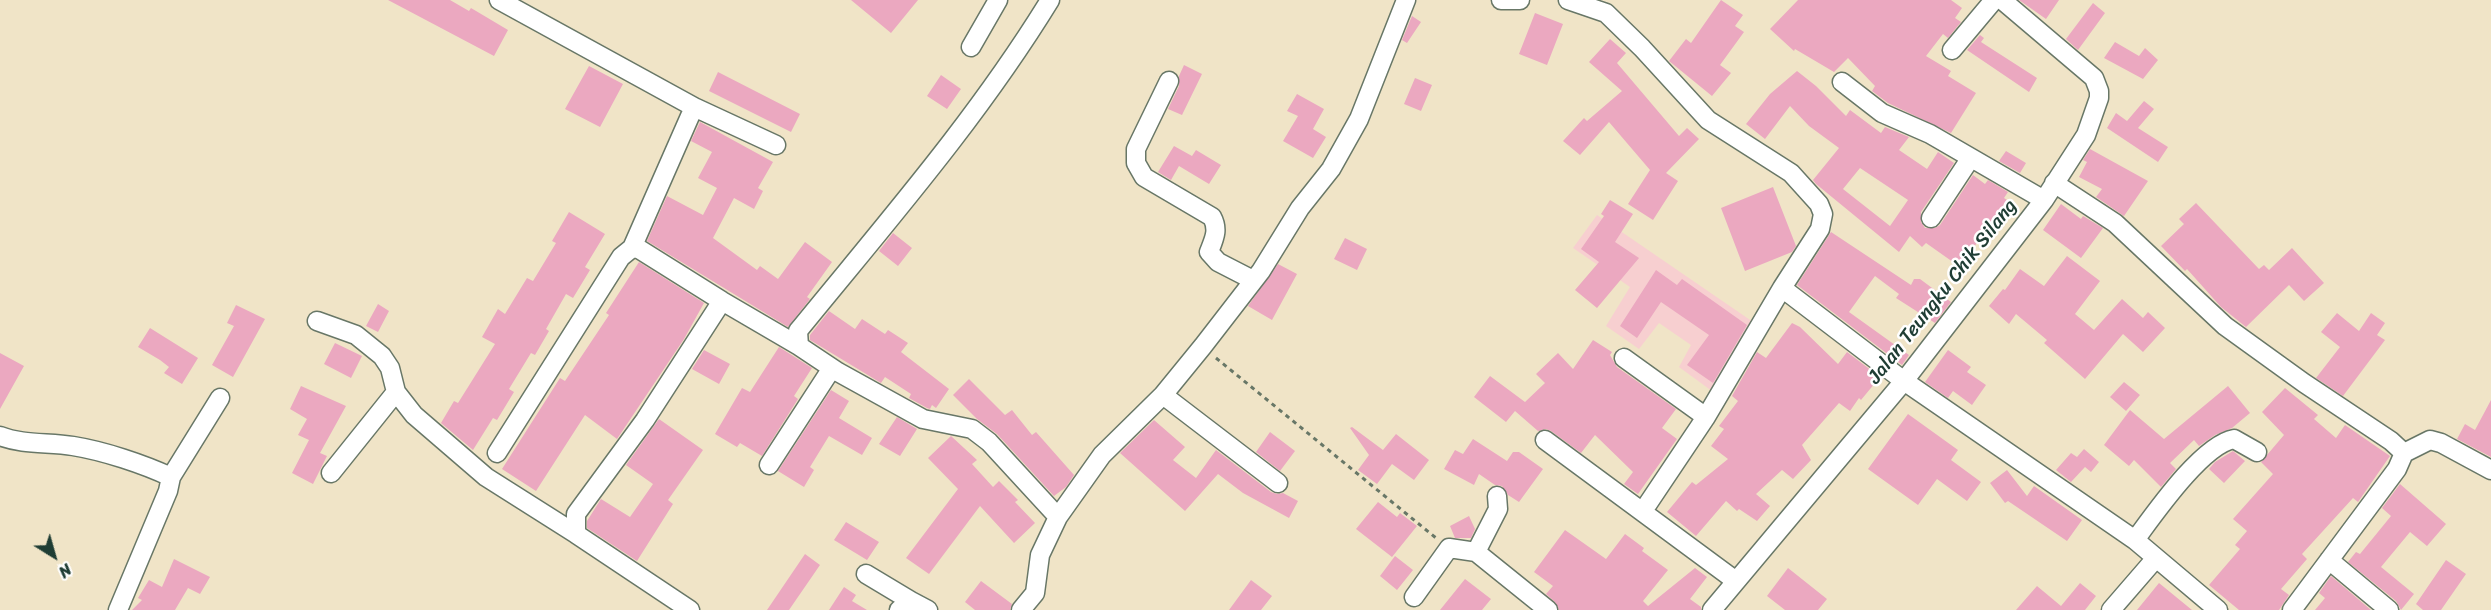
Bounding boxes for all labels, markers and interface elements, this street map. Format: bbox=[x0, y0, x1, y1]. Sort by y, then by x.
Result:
street label: Jalan Teungku Chik Silang bbox=[1863, 195, 2023, 389]
north arrow bbox=[24, 526, 84, 586]
text: N bbox=[52, 556, 78, 586]

